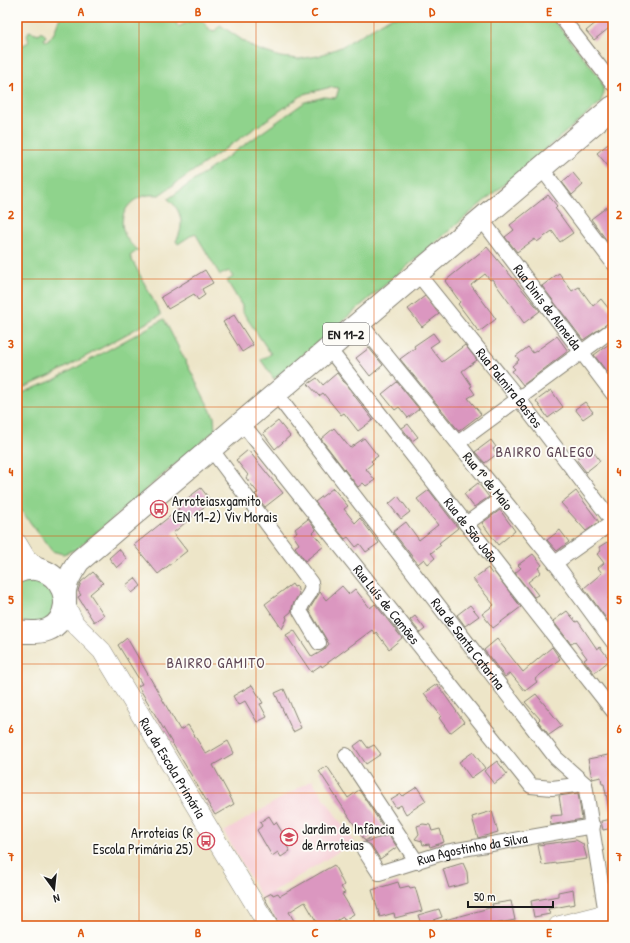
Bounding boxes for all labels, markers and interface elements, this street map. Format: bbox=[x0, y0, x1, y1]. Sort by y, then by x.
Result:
text: A bbox=[78, 2, 85, 20]
text: B bbox=[195, 2, 202, 20]
text: C bbox=[311, 2, 319, 20]
text: D bbox=[429, 2, 436, 20]
text: E bbox=[546, 2, 552, 20]
text: 1 bbox=[9, 77, 14, 95]
text: 1 bbox=[617, 77, 622, 95]
text: 2 bbox=[8, 205, 15, 223]
text: 2 bbox=[616, 205, 623, 223]
street label: Rua Dinis de Almeida bbox=[509, 260, 587, 354]
road number: EN 11-2 bbox=[323, 323, 369, 345]
text: 3 bbox=[8, 334, 14, 352]
text: 3 bbox=[616, 334, 622, 352]
street label: Rua Palmira Bastos bbox=[472, 343, 547, 432]
district label: BAIRRO GALEGO bbox=[495, 441, 595, 462]
street label: Rua 1º de Maio bbox=[459, 448, 518, 514]
text: 4 bbox=[9, 462, 14, 480]
text: 4 bbox=[617, 462, 622, 480]
place label: Arroteiasxgamito (EN 11-2) Viv Morais bbox=[172, 491, 277, 526]
street label: Rua de São João bbox=[440, 493, 503, 566]
bus stop icon: Arroteiasxgamito (EN 11-2) Viv Morais bbox=[149, 499, 169, 519]
street label: Rua Luís de Camões bbox=[349, 560, 425, 648]
text: 5 bbox=[8, 590, 14, 608]
text: 5 bbox=[616, 590, 622, 608]
street label: Rua de Santa Catarina bbox=[427, 594, 510, 693]
district label: BAIRRO GAMITO bbox=[166, 652, 266, 673]
street label: Rua da Escola Primária bbox=[135, 714, 211, 822]
text: 6 bbox=[8, 719, 14, 737]
text: 6 bbox=[616, 719, 622, 737]
place label: Jardim de Infância de Arroteias bbox=[302, 819, 395, 854]
place label: Arroteias (R Escola Primária 25) bbox=[93, 823, 193, 858]
school or university icon: Jardim de Infância de Arroteias bbox=[279, 827, 299, 847]
street label: Rua Agostinho da Silva bbox=[414, 828, 529, 870]
bus stop icon: Arroteias (R Escola Primária 25) bbox=[196, 831, 216, 851]
text: 7 bbox=[7, 847, 15, 865]
text: 7 bbox=[615, 847, 623, 865]
north arrow bbox=[34, 869, 74, 909]
scale bar bbox=[468, 883, 553, 909]
text: 50 m bbox=[474, 888, 495, 905]
text: N bbox=[52, 891, 61, 906]
text: A bbox=[78, 923, 85, 941]
text: B bbox=[195, 923, 202, 941]
text: C bbox=[311, 923, 319, 941]
text: D bbox=[429, 923, 436, 941]
text: E bbox=[546, 923, 552, 941]

